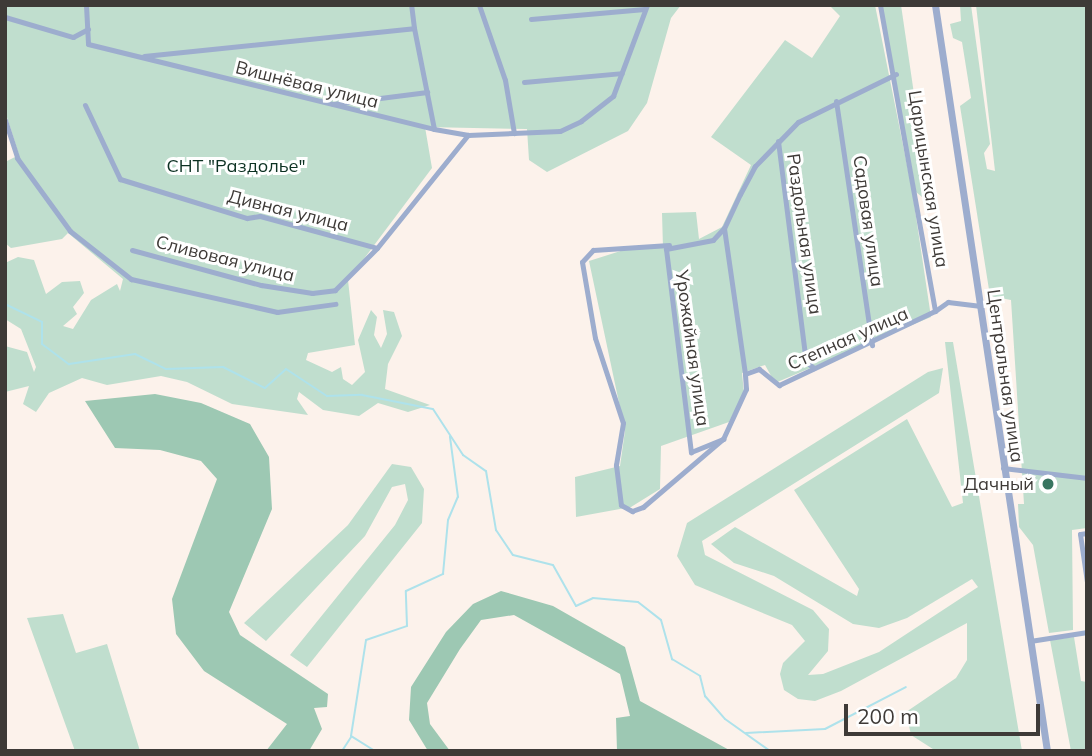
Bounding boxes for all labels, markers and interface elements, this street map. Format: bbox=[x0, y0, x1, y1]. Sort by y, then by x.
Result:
street label: Вишнёвая улица bbox=[233, 57, 381, 113]
street label: Царицынская улица bbox=[903, 89, 953, 269]
street label: Раздольная улица bbox=[782, 152, 826, 316]
street label: Садовая улица bbox=[848, 154, 888, 288]
park label: СНТ "Раздолье" bbox=[166, 155, 306, 177]
street label: Дивная улица bbox=[225, 186, 351, 236]
street label: Сливовая улица bbox=[153, 231, 297, 287]
street label: Урожайная улица bbox=[670, 269, 714, 427]
street label: Центральная улица bbox=[982, 288, 1028, 464]
street label: Степная улица bbox=[784, 303, 912, 375]
place label: Дачный bbox=[964, 473, 1034, 495]
marker: Дачный bbox=[1040, 476, 1056, 492]
scale bar bbox=[847, 690, 1043, 734]
text: 200 m bbox=[857, 703, 919, 729]

